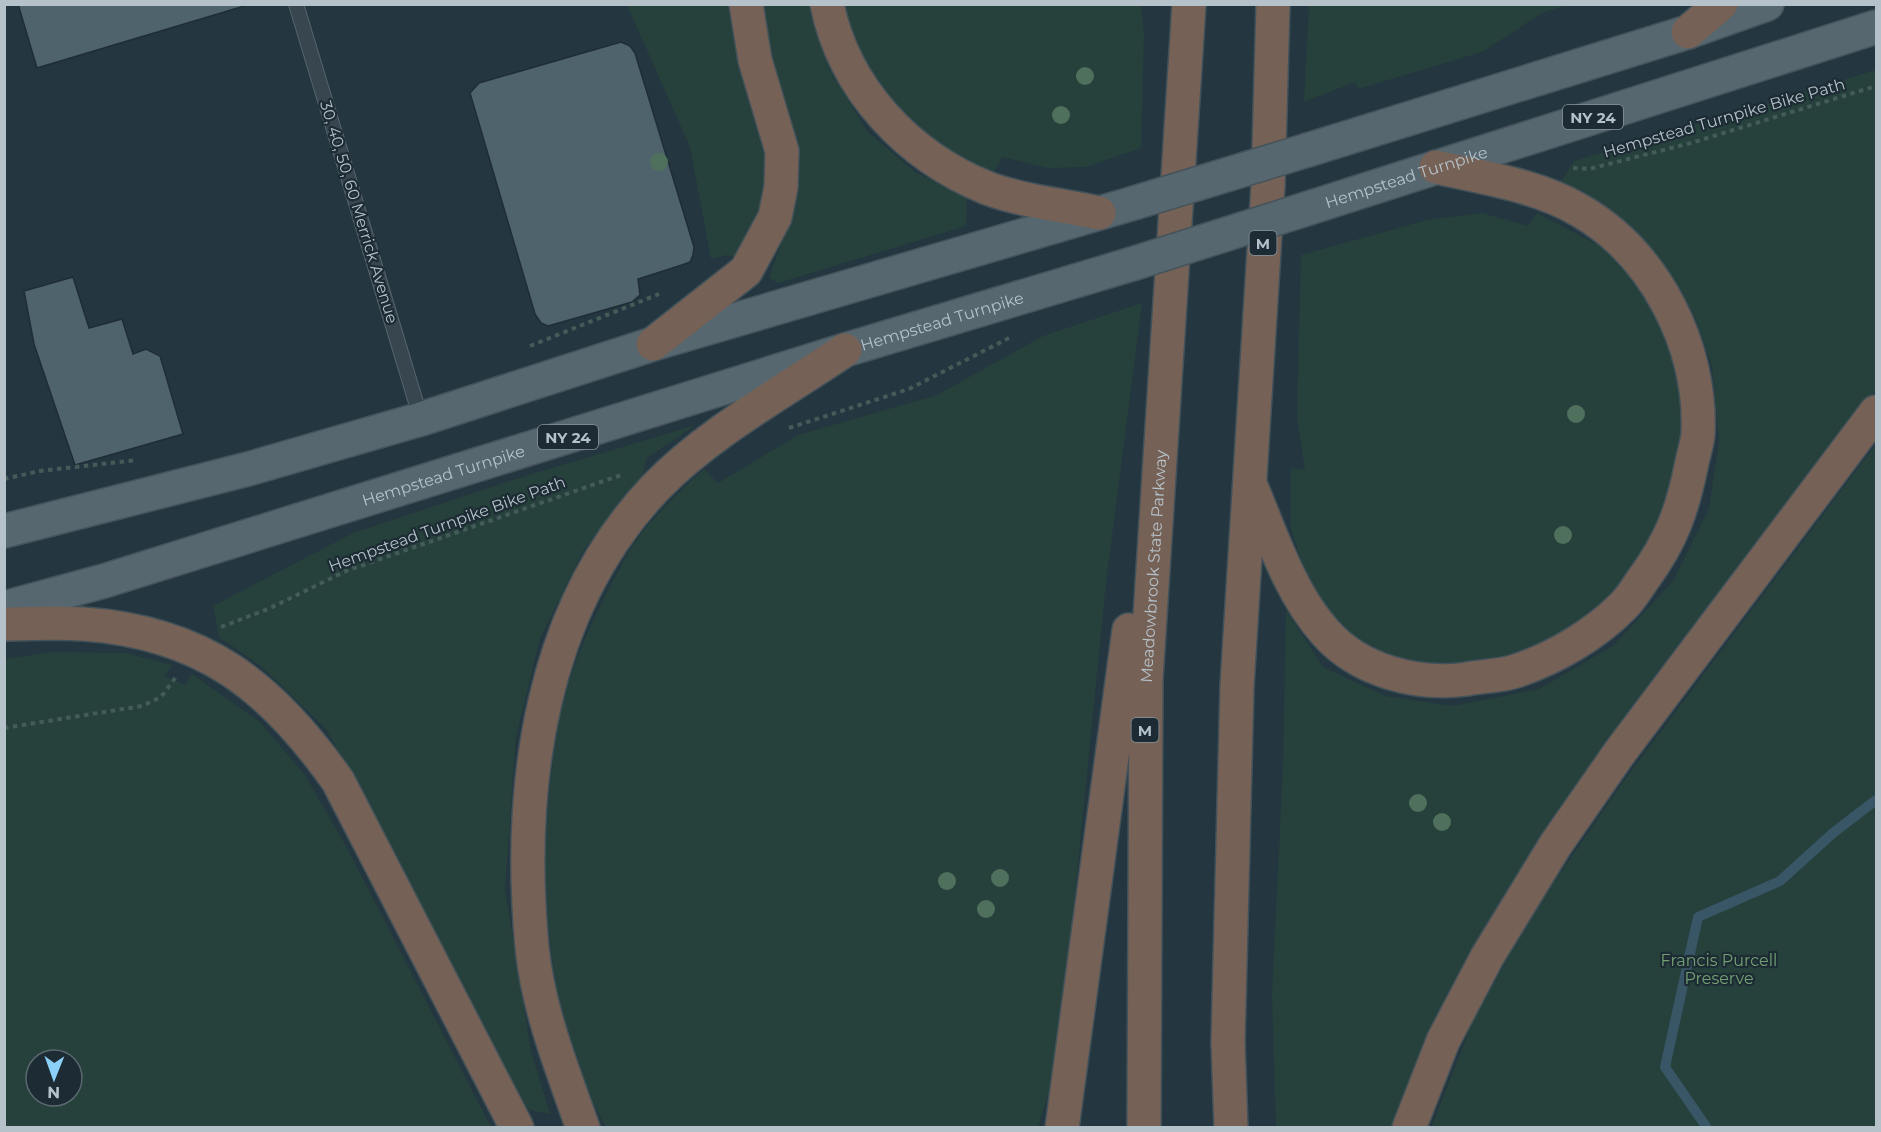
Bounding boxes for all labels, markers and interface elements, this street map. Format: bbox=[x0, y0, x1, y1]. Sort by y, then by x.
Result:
street label: Hempstead Turnpike Bike Path bbox=[1601, 74, 1847, 162]
street label: 30, 40, 50, 60 Merrick Avenue bbox=[316, 98, 402, 326]
road number: NY 24 bbox=[1563, 105, 1623, 129]
street label: Hempstead Turnpike bbox=[1323, 142, 1490, 212]
road number: M bbox=[1250, 231, 1276, 255]
street label: Hempstead Turnpike bbox=[858, 288, 1026, 354]
road number: NY 24 bbox=[538, 425, 598, 449]
street label: Hempstead Turnpike bbox=[360, 441, 527, 510]
street label: Meadowbrook State Parkway bbox=[1136, 449, 1170, 683]
street label: Hempstead Turnpike Bike Path bbox=[326, 472, 568, 576]
road number: M bbox=[1132, 718, 1158, 742]
park label: Francis Purcell Preserve bbox=[1661, 951, 1777, 988]
north arrow bbox=[24, 1048, 84, 1108]
text: N bbox=[47, 1083, 60, 1102]

